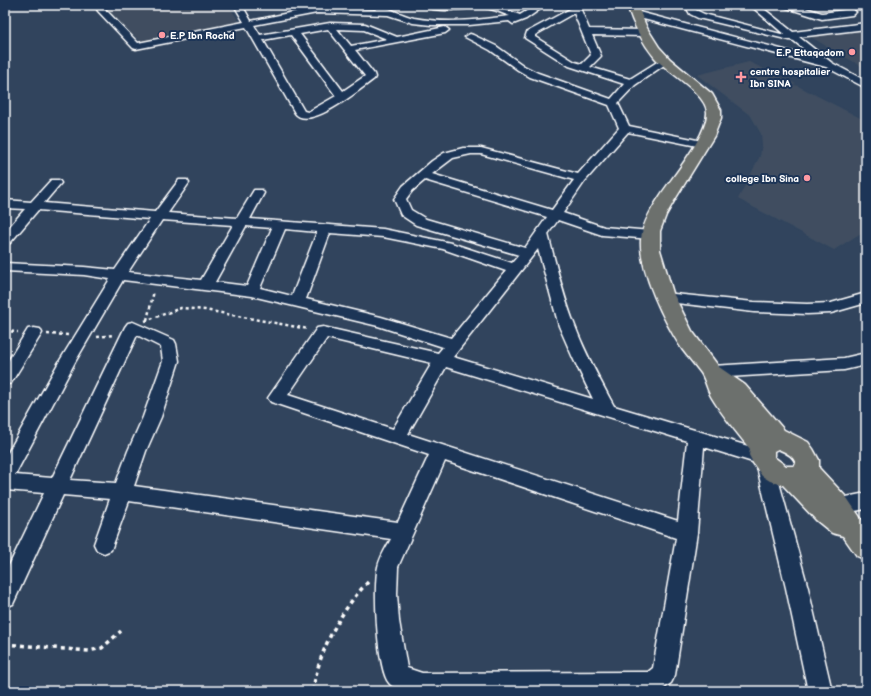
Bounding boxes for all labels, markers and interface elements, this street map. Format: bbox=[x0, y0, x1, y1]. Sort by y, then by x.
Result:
marker: E.P Ibn Rochd bbox=[157, 30, 167, 40]
place label: E.P Ibn Rochd bbox=[170, 30, 235, 42]
place label: E.P Ettaqadom bbox=[776, 47, 844, 59]
marker: E.P Ettaqadom bbox=[847, 47, 857, 57]
place label: centre hospitalier Ibn SINA bbox=[750, 66, 831, 90]
marker: centre hospitalier Ibn SINA bbox=[735, 71, 747, 83]
place label: college Ibn Sina bbox=[726, 173, 799, 185]
marker: college Ibn Sina bbox=[802, 173, 812, 183]

